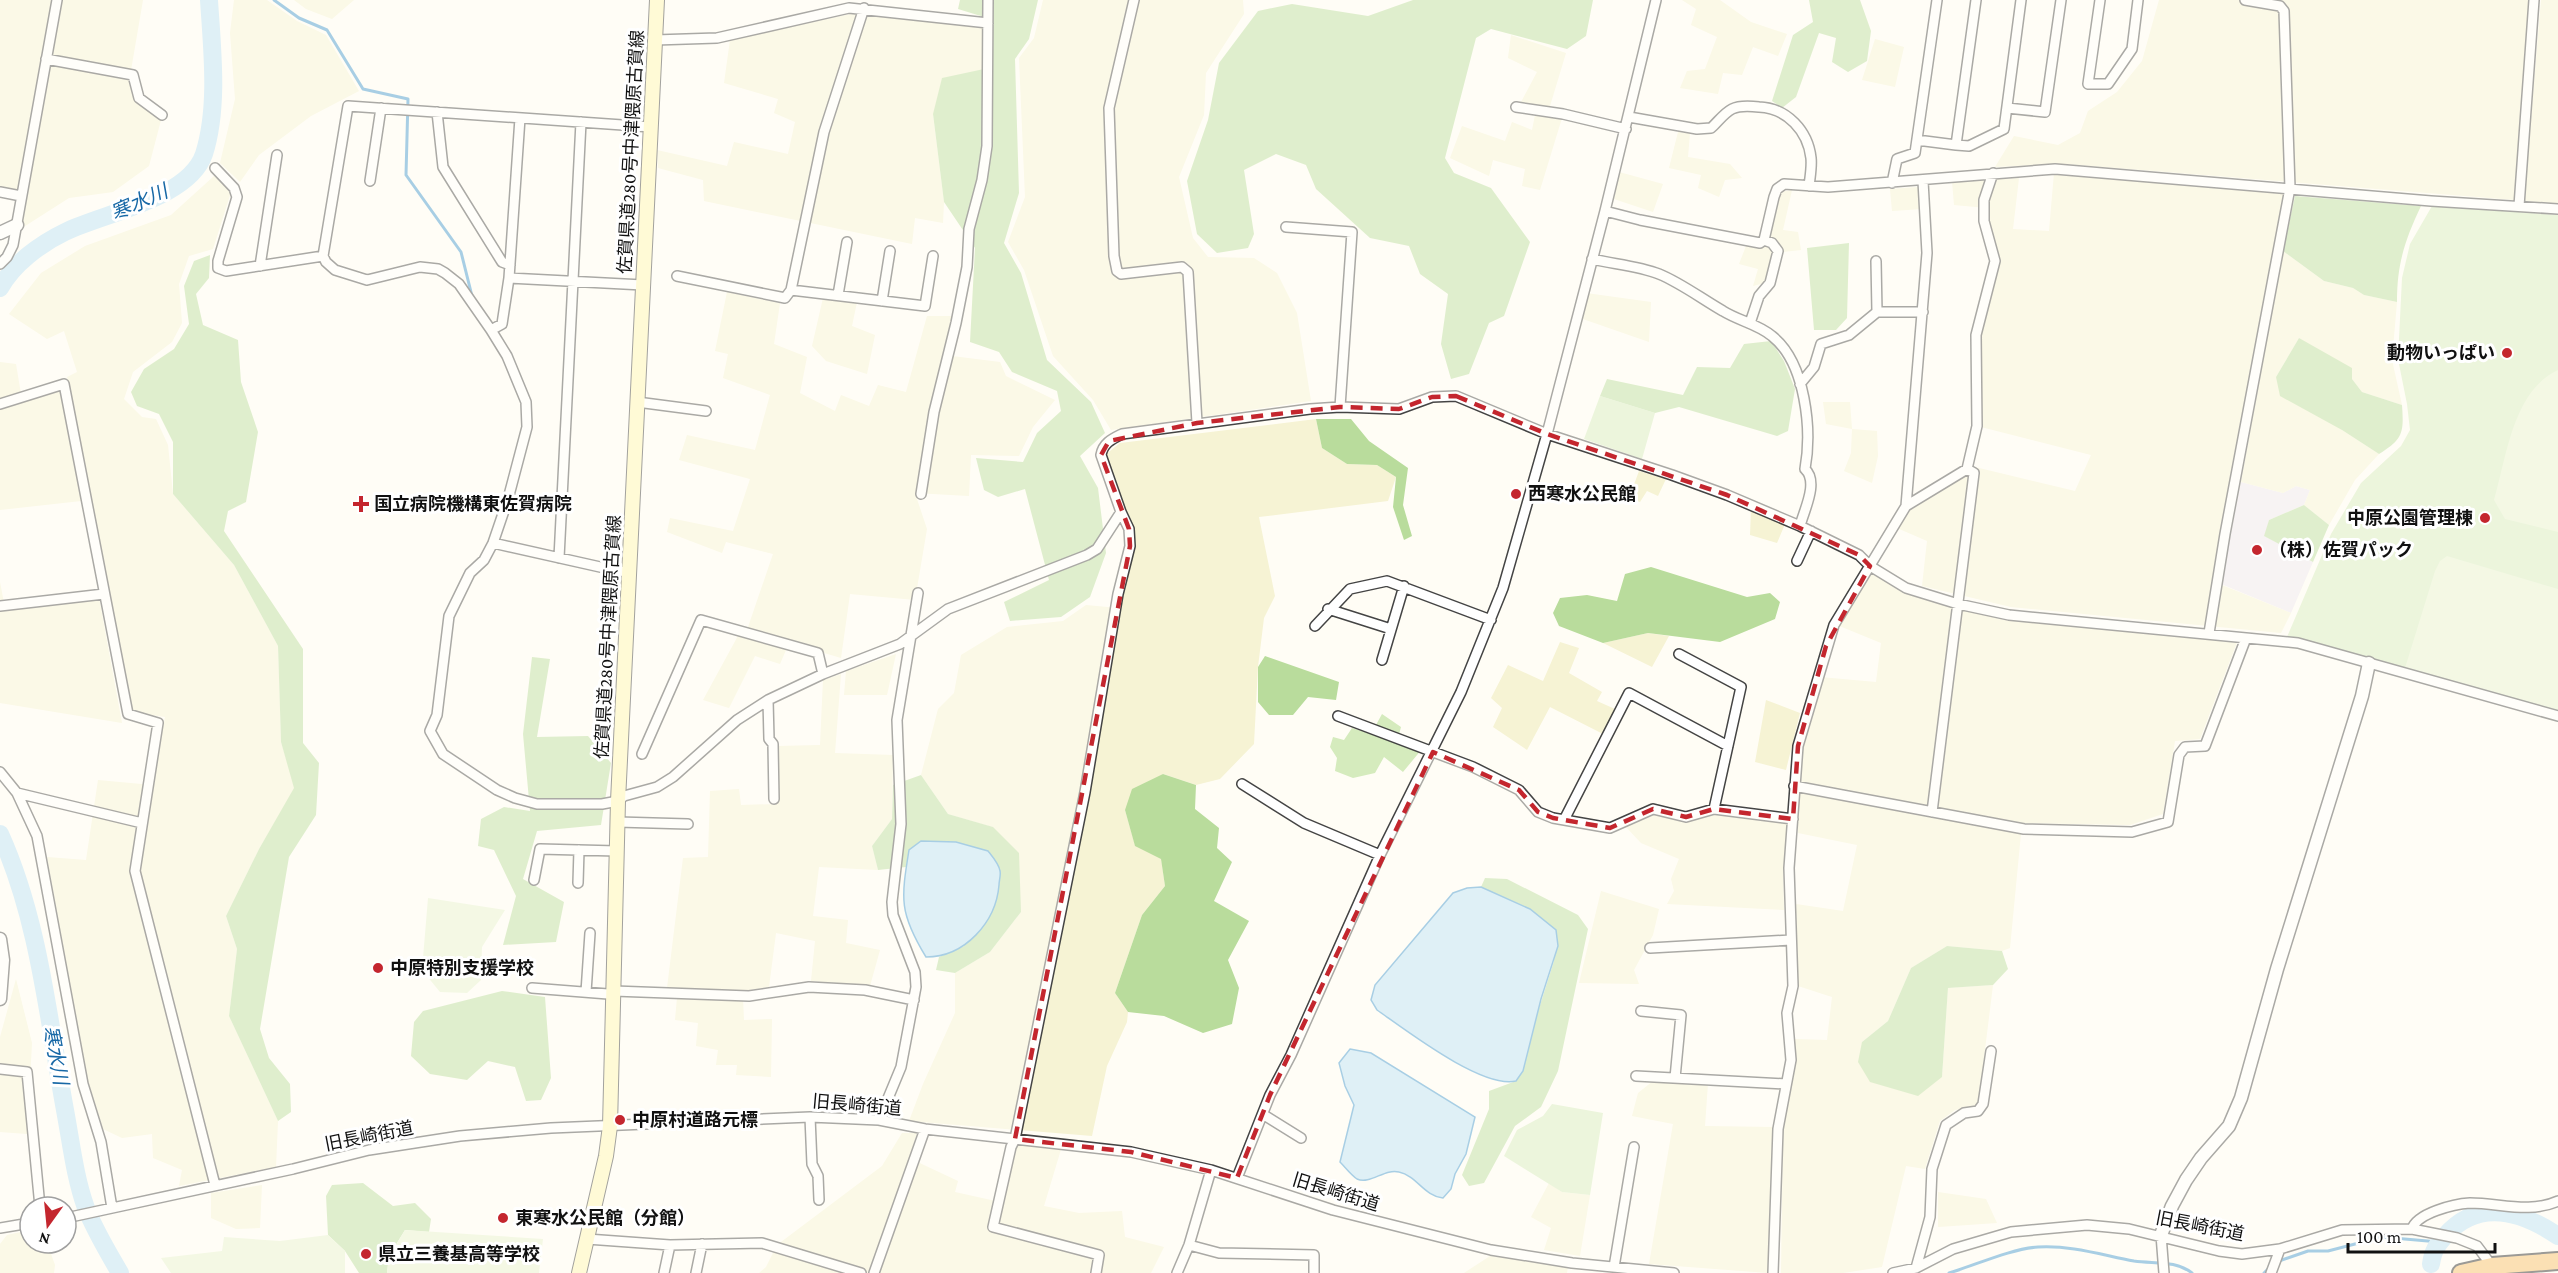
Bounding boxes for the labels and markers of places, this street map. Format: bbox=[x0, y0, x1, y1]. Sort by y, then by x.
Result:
place label: 動物いっぱい bbox=[2387, 343, 2495, 363]
marker: 動物いっぱい bbox=[2500, 346, 2514, 360]
place label: 西寒水公民館 bbox=[1528, 484, 1636, 504]
marker: 西寒水公民館 bbox=[1509, 487, 1523, 501]
place label: 国立病院機構東佐賀病院 bbox=[374, 494, 572, 514]
marker: 国立病院機構東佐賀病院 bbox=[352, 495, 370, 513]
place label: 中原公園管理棟 bbox=[2347, 508, 2473, 528]
marker: 中原公園管理棟 bbox=[2478, 511, 2492, 525]
place label: （株）佐賀パック bbox=[2269, 540, 2413, 560]
marker: （株）佐賀パック bbox=[2250, 543, 2264, 557]
place label: 中原特別支援学校 bbox=[390, 958, 534, 978]
marker: 中原特別支援学校 bbox=[371, 961, 385, 975]
place label: 中原村道路元標 bbox=[632, 1110, 758, 1130]
marker: 中原村道路元標 bbox=[613, 1113, 627, 1127]
place label: 東寒水公民館（分館） bbox=[515, 1208, 695, 1228]
marker: 東寒水公民館（分館） bbox=[496, 1211, 510, 1225]
place label: 県立三養基高等学校 bbox=[378, 1244, 540, 1264]
marker: 県立三養基高等学校 bbox=[359, 1247, 373, 1261]

